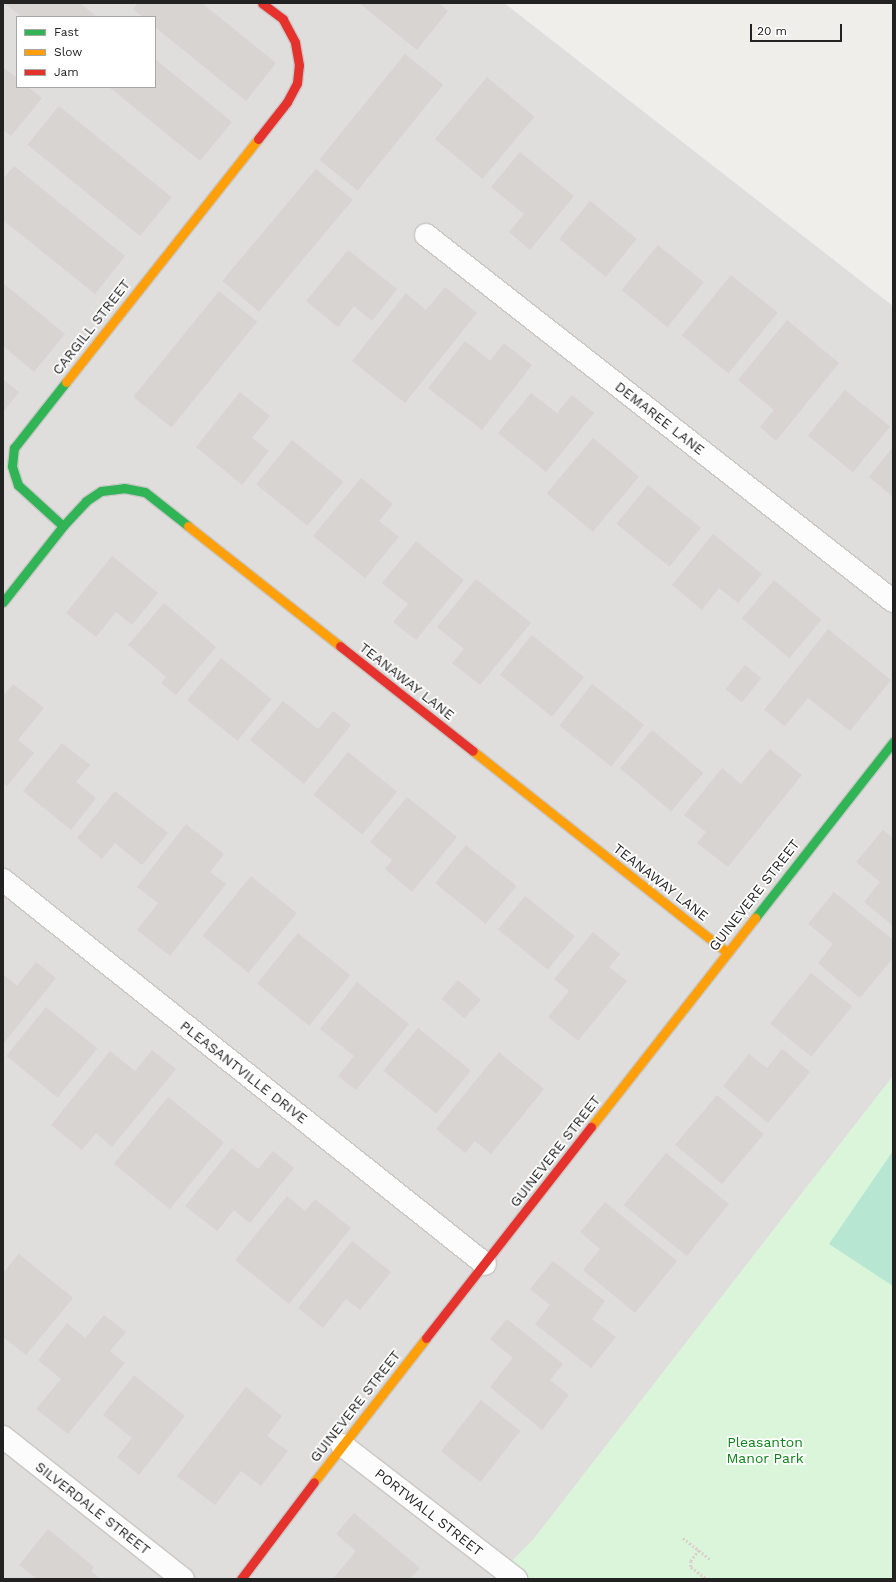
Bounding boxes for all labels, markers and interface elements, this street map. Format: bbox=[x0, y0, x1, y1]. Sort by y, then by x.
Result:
legend bbox=[16, 16, 156, 88]
scale bar bbox=[752, 16, 844, 42]
text: 20 m bbox=[757, 24, 787, 38]
text: Fast bbox=[54, 25, 79, 39]
text: Slow bbox=[54, 45, 82, 59]
text: Jam bbox=[54, 65, 79, 79]
street label: CARGILL STREET bbox=[49, 276, 133, 378]
street label: DEMAREE LANE bbox=[612, 378, 708, 458]
street label: TEANAWAY LANE bbox=[356, 639, 458, 723]
street label: GUINEVERE STREET bbox=[705, 836, 803, 954]
street label: TEANAWAY LANE bbox=[610, 840, 712, 924]
street label: PLEASANTVILLE DRIVE bbox=[177, 1017, 311, 1127]
street label: GUINEVERE STREET bbox=[506, 1092, 604, 1210]
street label: GUINEVERE STREET bbox=[306, 1347, 404, 1465]
park label: Pleasanton Manor Park bbox=[726, 1434, 804, 1466]
street label: SILVERDALE STREET bbox=[32, 1458, 154, 1558]
street label: PORTWALL STREET bbox=[372, 1465, 486, 1559]

